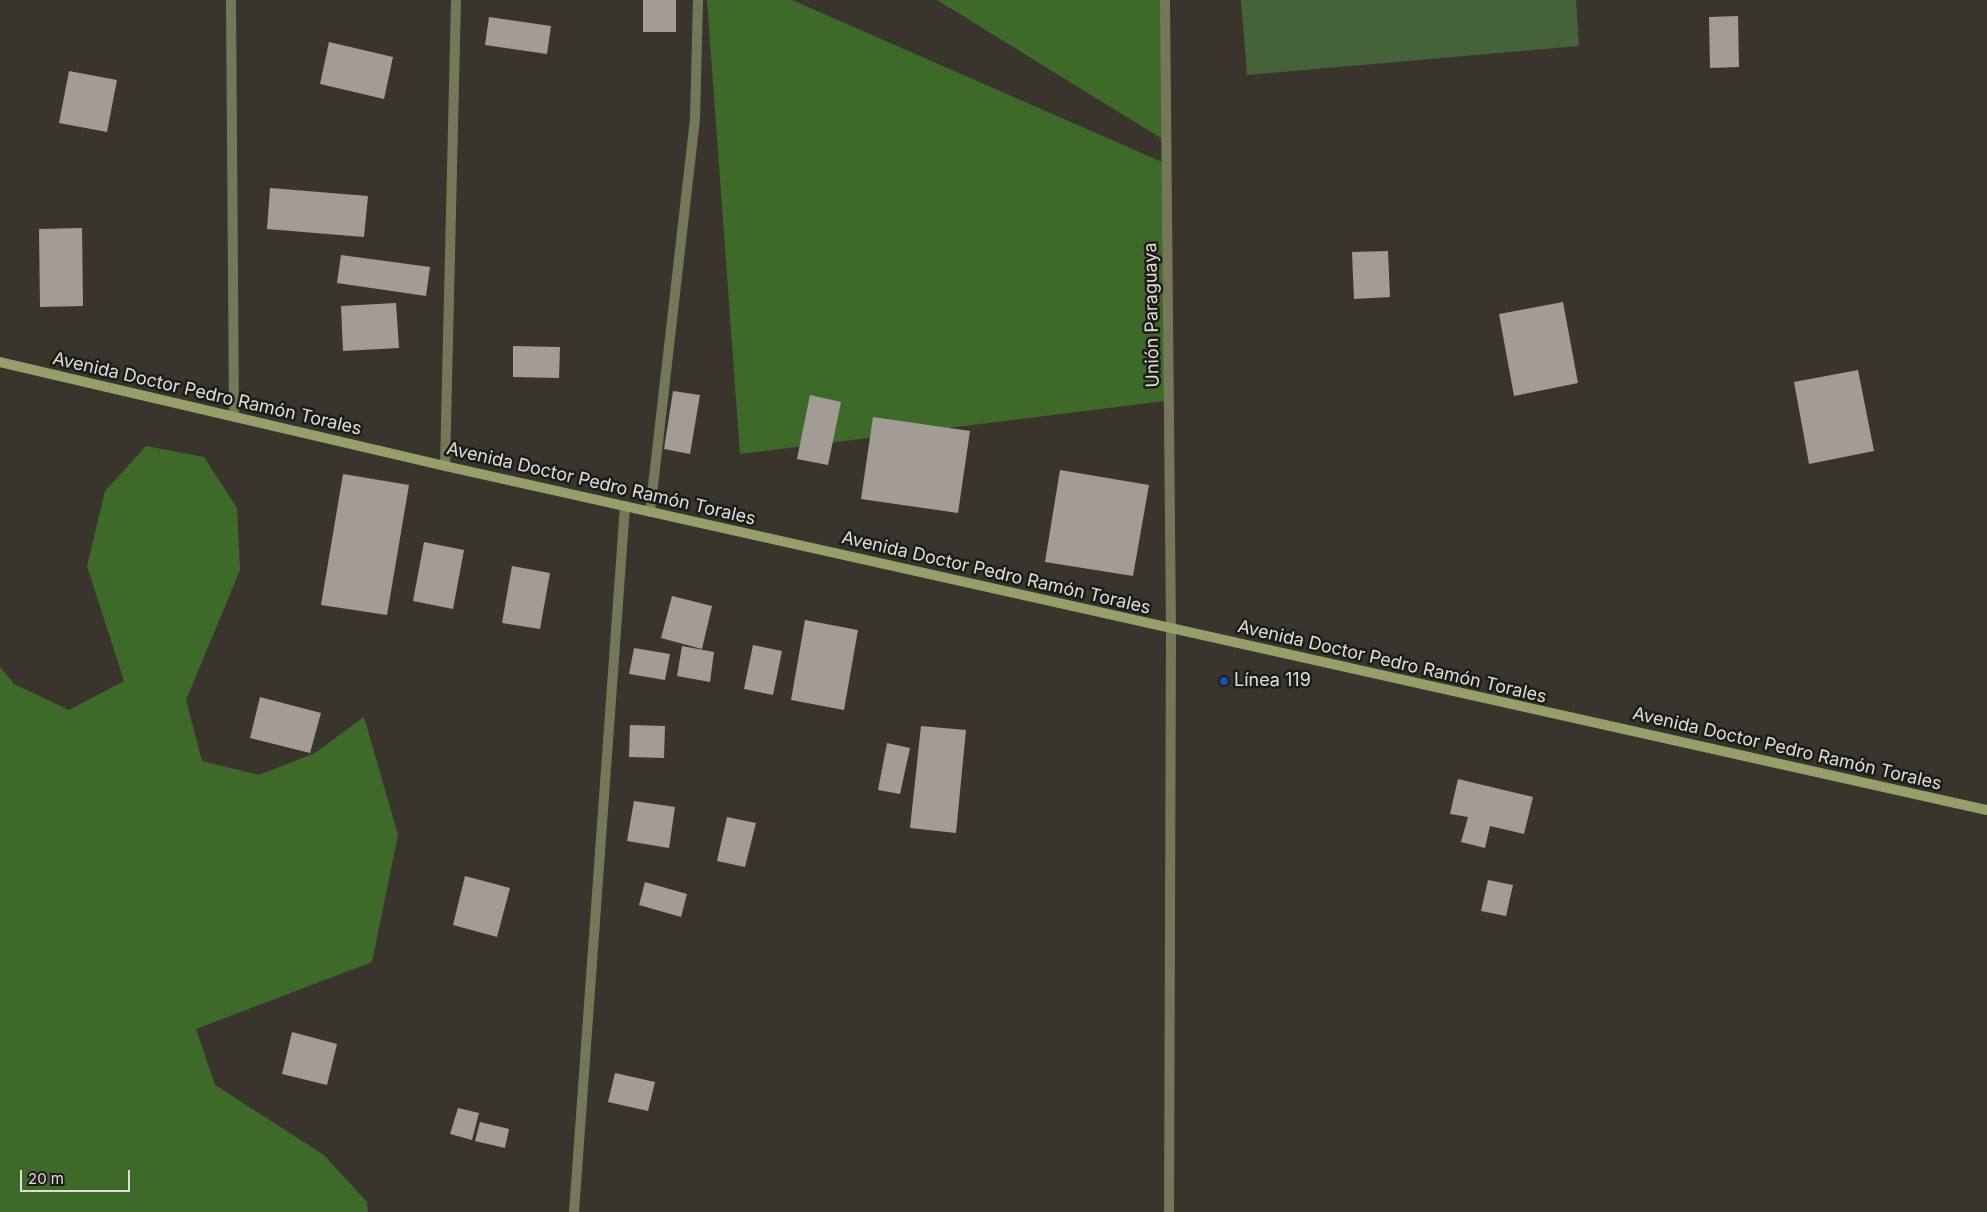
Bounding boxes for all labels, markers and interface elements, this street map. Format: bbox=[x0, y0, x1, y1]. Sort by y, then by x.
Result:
street label: Unión Paraguaya bbox=[1140, 242, 1164, 388]
street label: Avenida Doctor Pedro Ramón Torales bbox=[50, 348, 364, 440]
street label: Avenida Doctor Pedro Ramón Torales bbox=[444, 438, 758, 530]
street label: Avenida Doctor Pedro Ramón Torales bbox=[839, 527, 1153, 619]
street label: Avenida Doctor Pedro Ramón Torales bbox=[1235, 616, 1549, 708]
place label: Línea 119 bbox=[1234, 670, 1311, 692]
marker: Línea 119 bbox=[1218, 675, 1230, 687]
street label: Avenida Doctor Pedro Ramón Torales bbox=[1630, 703, 1944, 795]
scale bar bbox=[22, 1160, 132, 1192]
text: 20 m bbox=[28, 1169, 64, 1188]

